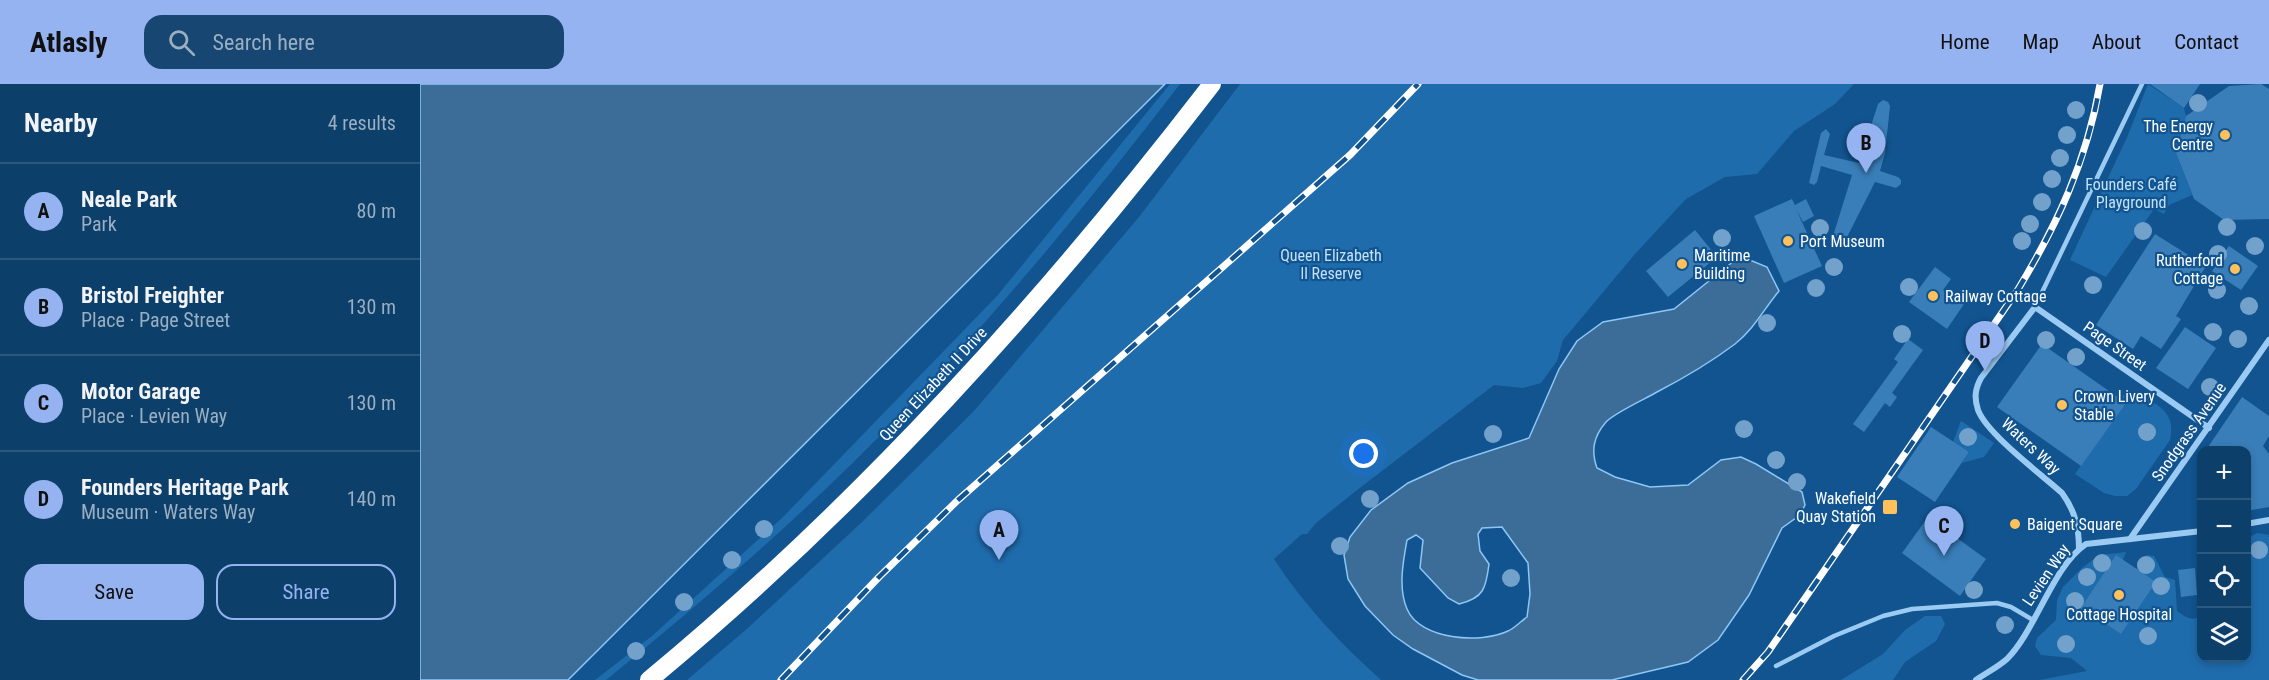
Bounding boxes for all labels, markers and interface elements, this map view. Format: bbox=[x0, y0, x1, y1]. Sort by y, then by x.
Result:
search box bbox=[144, 15, 564, 69]
text: Atlasly bbox=[30, 26, 108, 59]
icon: search bbox=[165, 26, 198, 59]
text: Search here bbox=[213, 30, 315, 55]
text: Home bbox=[1940, 30, 1990, 54]
text: Map bbox=[2023, 30, 2059, 54]
text: About bbox=[2092, 30, 2141, 54]
text: Contact bbox=[2174, 30, 2239, 54]
text: Nearby bbox=[24, 108, 98, 138]
text: 4 results bbox=[328, 111, 396, 135]
place label: The Energy Centre bbox=[2143, 117, 2213, 154]
pin: B bbox=[1846, 124, 1886, 173]
marker: The Energy Centre bbox=[2218, 128, 2232, 142]
park label: Founders Café Playground bbox=[2085, 175, 2177, 212]
text: Neale Park bbox=[81, 187, 177, 212]
text: A bbox=[38, 199, 49, 223]
text: 80 m bbox=[357, 199, 396, 223]
text: Park bbox=[81, 212, 117, 236]
place label: Port Museum bbox=[1800, 232, 1885, 251]
marker: Port Museum bbox=[1781, 234, 1795, 248]
park label: Queen Elizabeth ll Reserve bbox=[1280, 246, 1382, 283]
place label: Maritime Building bbox=[1694, 246, 1750, 283]
place label: Rutherford Cottage bbox=[2156, 251, 2223, 288]
marker: Maritime Building bbox=[1675, 257, 1689, 271]
marker: Rutherford Cottage bbox=[2228, 262, 2242, 276]
text: Bristol Freighter bbox=[81, 283, 224, 308]
place label: Railway Cottage bbox=[1945, 287, 2046, 306]
marker: Railway Cottage bbox=[1926, 289, 1940, 303]
text: B bbox=[38, 295, 49, 319]
text: 130 m bbox=[347, 295, 396, 319]
text: Place · Page Street bbox=[81, 308, 230, 332]
street label: Page Street bbox=[2080, 317, 2151, 375]
pin: D bbox=[1966, 322, 2004, 371]
street label: Queen Elizabeth II Drive bbox=[875, 323, 991, 445]
text: Motor Garage bbox=[81, 379, 201, 404]
street label: Snodgrass Avenue bbox=[2148, 379, 2230, 485]
place label: Crown Livery Stable bbox=[2074, 387, 2155, 424]
text: C bbox=[38, 391, 49, 415]
text: 130 m bbox=[347, 391, 396, 415]
marker: Crown Livery Stable bbox=[2055, 398, 2069, 412]
text: Place · Levien Way bbox=[81, 404, 227, 428]
street label: Waters Way bbox=[1998, 414, 2065, 478]
your location bbox=[1349, 439, 1378, 468]
map controls bbox=[2197, 446, 2251, 662]
button: + bbox=[2197, 446, 2251, 500]
text: Founders Heritage Park bbox=[81, 475, 289, 500]
text: D bbox=[38, 487, 49, 511]
text: 140 m bbox=[347, 487, 396, 511]
place label: Wakefield Quay Station bbox=[1796, 489, 1876, 526]
marker: Wakefield Quay Station bbox=[1881, 498, 1899, 516]
text: Museum · Waters Way bbox=[81, 500, 255, 524]
button: − bbox=[2197, 500, 2251, 554]
pin: C bbox=[1924, 506, 1964, 556]
pin: A bbox=[980, 510, 1018, 560]
place label: Baigent Square bbox=[2027, 515, 2123, 534]
marker: Baigent Square bbox=[2008, 517, 2022, 531]
street label: Levien Way bbox=[2018, 540, 2074, 610]
button: locate bbox=[2197, 554, 2251, 608]
button: Save bbox=[24, 564, 204, 620]
button: Share bbox=[216, 564, 396, 620]
marker: Cottage Hospital bbox=[2112, 588, 2126, 602]
place label: Cottage Hospital bbox=[2066, 605, 2172, 624]
button: layers bbox=[2197, 608, 2251, 662]

